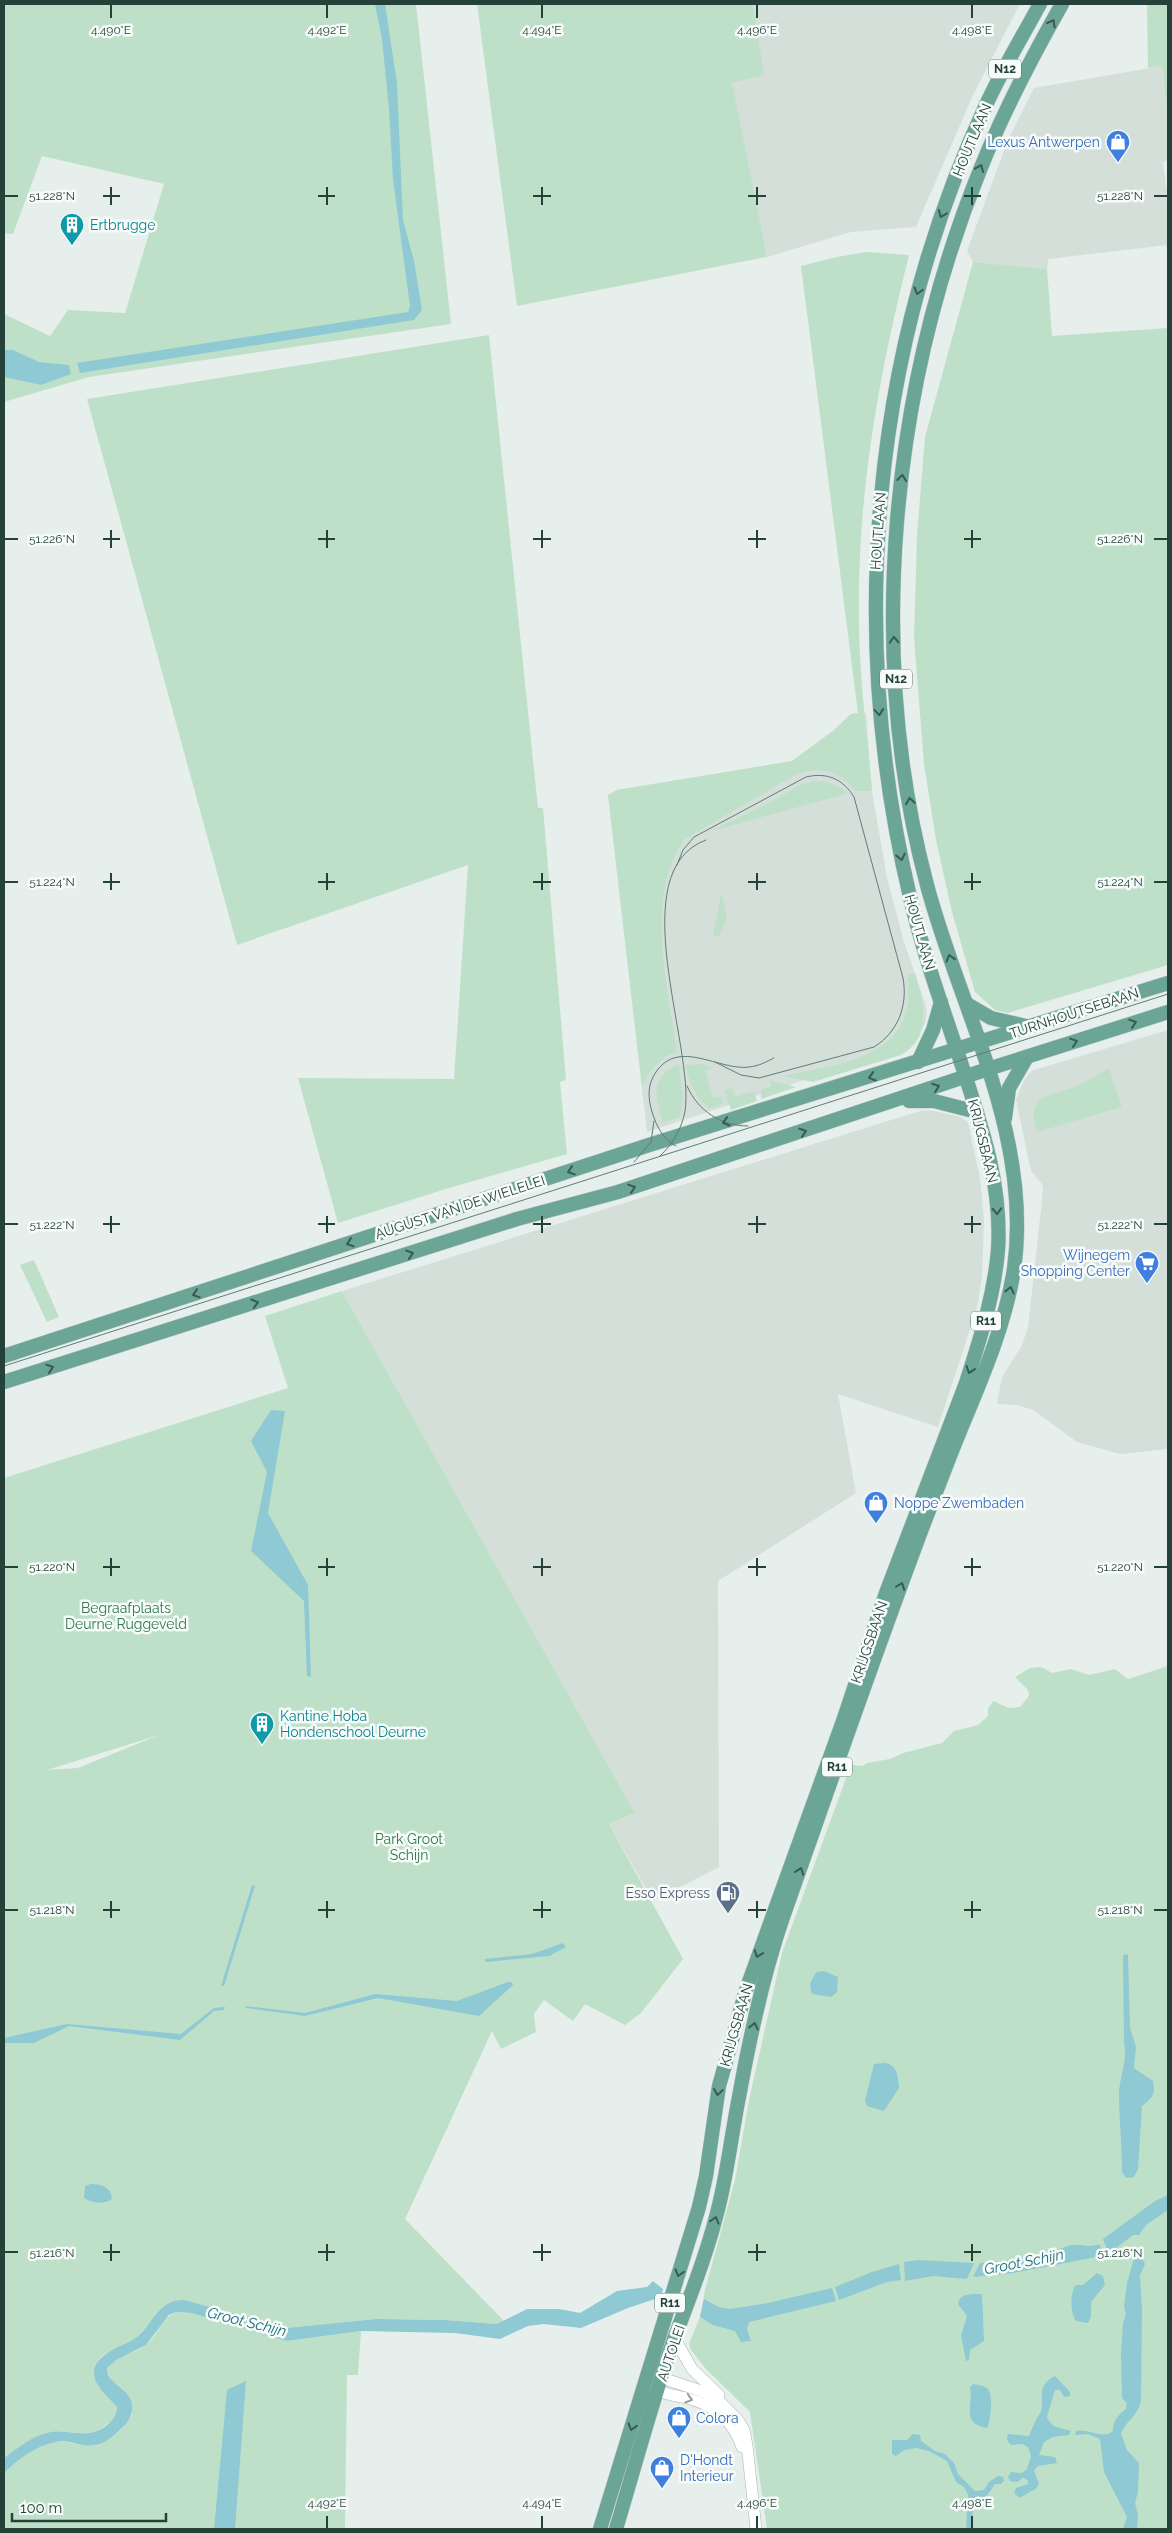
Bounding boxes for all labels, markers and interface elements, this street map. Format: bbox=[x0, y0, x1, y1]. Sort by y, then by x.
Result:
one-way arrow bbox=[1046, 19, 1056, 28]
text: 4.490°E bbox=[91, 23, 131, 37]
text: 4.492°E bbox=[307, 23, 347, 37]
text: 4.494°E bbox=[522, 23, 562, 37]
text: 4.496°E bbox=[737, 23, 777, 37]
text: 4.498°E bbox=[952, 23, 992, 37]
road number: N12 bbox=[989, 60, 1021, 78]
street label: HOUTLAAN bbox=[949, 101, 995, 179]
shop icon: Lexus Antwerpen bbox=[1105, 129, 1131, 163]
place label: Lexus Antwerpen bbox=[987, 134, 1100, 150]
one-way arrow bbox=[974, 164, 985, 173]
text: 51.228°N bbox=[29, 189, 75, 203]
text: 51.228°N bbox=[1097, 189, 1143, 203]
one-way arrow bbox=[938, 209, 949, 218]
building icon: Ertbrugge bbox=[59, 212, 85, 246]
place label: Ertbrugge bbox=[90, 217, 155, 233]
one-way arrow bbox=[913, 287, 924, 296]
one-way arrow bbox=[896, 473, 907, 481]
street label: HOUTLAAN bbox=[867, 492, 889, 570]
text: 51.226°N bbox=[29, 532, 75, 546]
text: 51.226°N bbox=[1097, 532, 1143, 546]
one-way arrow bbox=[889, 636, 900, 644]
road number: N12 bbox=[880, 670, 912, 689]
one-way arrow bbox=[873, 708, 884, 716]
one-way arrow bbox=[905, 797, 915, 806]
one-way arrow bbox=[895, 852, 905, 861]
text: 51.224°N bbox=[29, 875, 75, 889]
text: 51.224°N bbox=[1097, 875, 1143, 889]
street label: HOUTLAAN bbox=[902, 892, 938, 972]
one-way arrow bbox=[946, 955, 956, 963]
street label: TURNHOUTSEBAAN bbox=[1007, 985, 1141, 1041]
one-way arrow bbox=[1128, 1019, 1136, 1029]
one-way arrow bbox=[1069, 1038, 1077, 1048]
one-way arrow bbox=[868, 1071, 877, 1081]
one-way arrow bbox=[932, 1083, 940, 1093]
street label: KRIJGSBAAN bbox=[965, 1097, 1001, 1185]
one-way arrow bbox=[722, 1116, 730, 1126]
one-way arrow bbox=[798, 1128, 807, 1138]
one-way arrow bbox=[567, 1165, 576, 1175]
street label: AUGUST VAN DE WIELELEI bbox=[373, 1172, 547, 1242]
one-way arrow bbox=[627, 1184, 636, 1194]
one-way arrow bbox=[992, 1207, 1003, 1215]
text: 51.222°N bbox=[29, 1218, 75, 1232]
text: 51.222°N bbox=[1097, 1218, 1143, 1232]
one-way arrow bbox=[346, 1237, 355, 1247]
place label: Wijnegem Shopping Center bbox=[1021, 1247, 1130, 1279]
one-way arrow bbox=[405, 1249, 414, 1259]
supermarket icon: Wijnegem Shopping Center bbox=[1134, 1250, 1160, 1284]
one-way arrow bbox=[1004, 1285, 1015, 1294]
one-way arrow bbox=[192, 1289, 200, 1299]
one-way arrow bbox=[251, 1298, 259, 1308]
road number: R11 bbox=[971, 1312, 1001, 1330]
one-way arrow bbox=[45, 1363, 54, 1373]
one-way arrow bbox=[966, 1365, 976, 1374]
shop icon: Noppe Zwembaden bbox=[863, 1490, 889, 1524]
place label: Noppe Zwembaden bbox=[894, 1495, 1024, 1511]
text: 51.220°N bbox=[29, 1560, 75, 1574]
text: 51.220°N bbox=[1097, 1560, 1143, 1574]
one-way arrow bbox=[895, 1582, 905, 1590]
street label: KRIJGSBAAN bbox=[847, 1599, 891, 1685]
park label: Begraafplaats Deurne Ruggeveld bbox=[65, 1600, 187, 1632]
place label: Kantine Hoba Hondenschool Deurne bbox=[280, 1708, 426, 1740]
building icon: Kantine Hoba Hondenschool Deurne bbox=[249, 1711, 275, 1745]
road number: R11 bbox=[822, 1758, 852, 1776]
park label: Park Groot Schijn bbox=[375, 1831, 443, 1863]
one-way arrow bbox=[794, 1867, 804, 1876]
fuel station icon: Esso Express bbox=[715, 1880, 741, 1914]
place label: Esso Express bbox=[625, 1885, 710, 1901]
text: 51.218°N bbox=[30, 1903, 74, 1917]
text: 51.218°N bbox=[1098, 1903, 1142, 1917]
one-way arrow bbox=[754, 1949, 764, 1958]
street label: KRIJGSBAAN bbox=[716, 1982, 756, 2068]
one-way arrow bbox=[748, 2022, 758, 2031]
one-way arrow bbox=[714, 2088, 724, 2096]
one-way arrow bbox=[709, 2216, 719, 2224]
water label: Groot Schijn bbox=[983, 2245, 1065, 2279]
text: 51.216°N bbox=[29, 2246, 75, 2260]
text: 51.216°N bbox=[1097, 2246, 1143, 2260]
one-way arrow bbox=[674, 2269, 684, 2277]
road number: R11 bbox=[655, 2294, 685, 2312]
water label: Groot Schijn bbox=[206, 2303, 288, 2341]
street label: AUTOLEI bbox=[654, 2323, 688, 2383]
one-way arrow bbox=[684, 2394, 693, 2404]
shop icon: Colora bbox=[666, 2405, 692, 2439]
place label: Colora bbox=[696, 2410, 739, 2426]
one-way arrow bbox=[627, 2422, 637, 2430]
place label: D'Hondt Interieur bbox=[680, 2452, 734, 2484]
shop icon: D'Hondt Interieur bbox=[649, 2455, 675, 2489]
scale bar bbox=[12, 2490, 166, 2522]
text: 4.492°E bbox=[307, 2496, 347, 2510]
text: 4.494°E bbox=[522, 2496, 562, 2510]
text: 4.496°E bbox=[737, 2496, 777, 2510]
text: 4.498°E bbox=[952, 2496, 992, 2510]
text: 100 m bbox=[20, 2499, 62, 2517]

